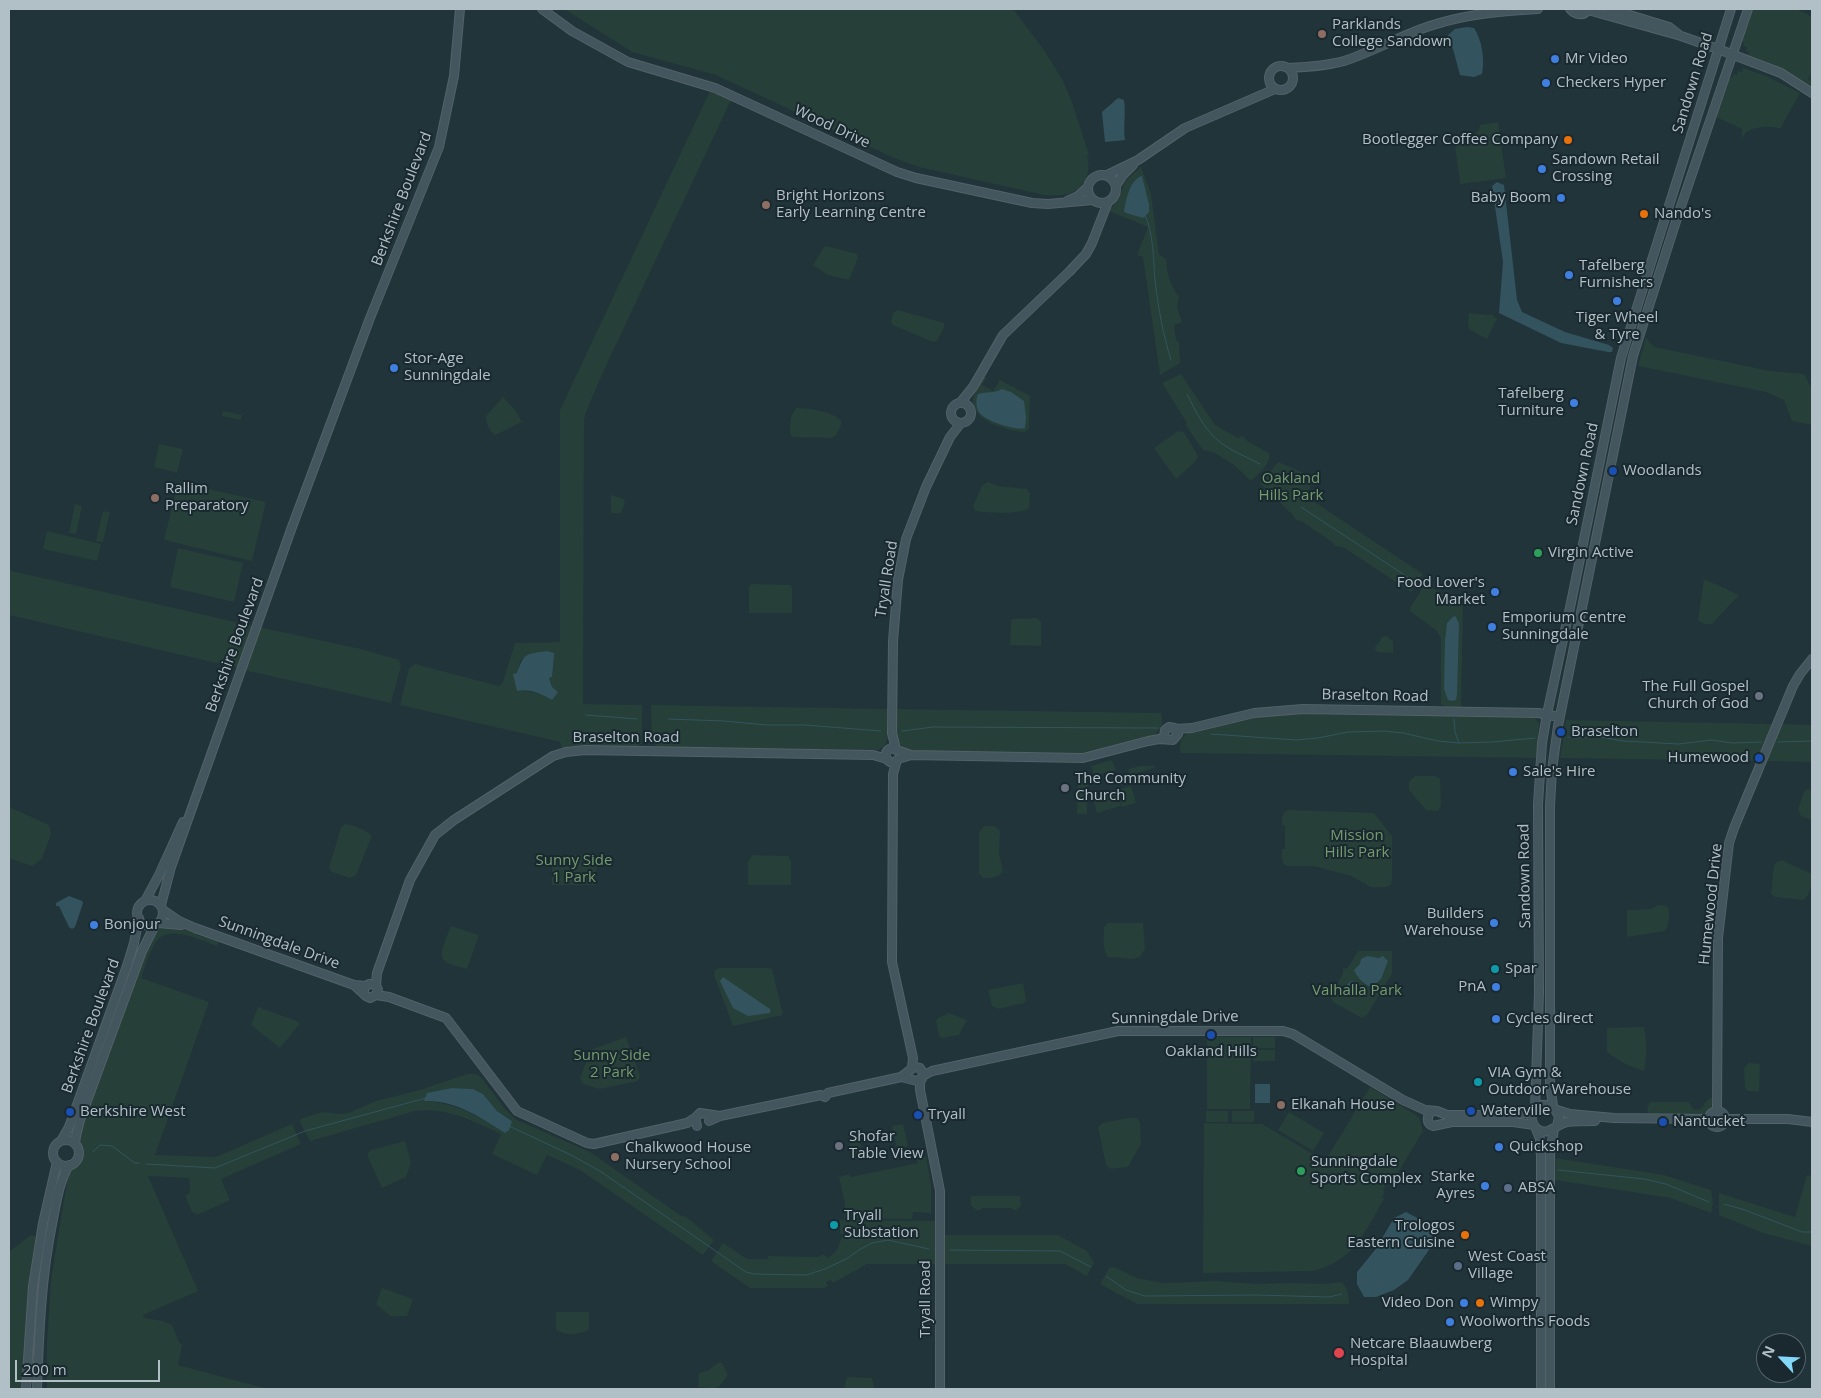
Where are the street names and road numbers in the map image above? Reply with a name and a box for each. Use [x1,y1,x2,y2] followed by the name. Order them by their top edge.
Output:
[1669,30,1717,136] street label: Sandown Road
[791,102,873,152] street label: Wood Drive
[368,130,436,268] street label: Berkshire Boulevard
[1563,421,1603,527] street label: Sandown Road
[872,539,902,619] street label: Tryall Road
[202,575,268,715] street label: Berkshire Boulevard
[1321,686,1429,706] street label: Braselton Road
[573,729,679,747] street label: Braselton Road
[1515,824,1535,928] street label: Sandown Road
[1696,842,1726,966] street label: Humewood Drive
[216,913,342,973] street label: Sunningdale Drive
[58,956,124,1096] street label: Berkshire Boulevard
[1111,1008,1239,1028] street label: Sunningdale Drive
[917,1260,935,1338] street label: Tryall Road

